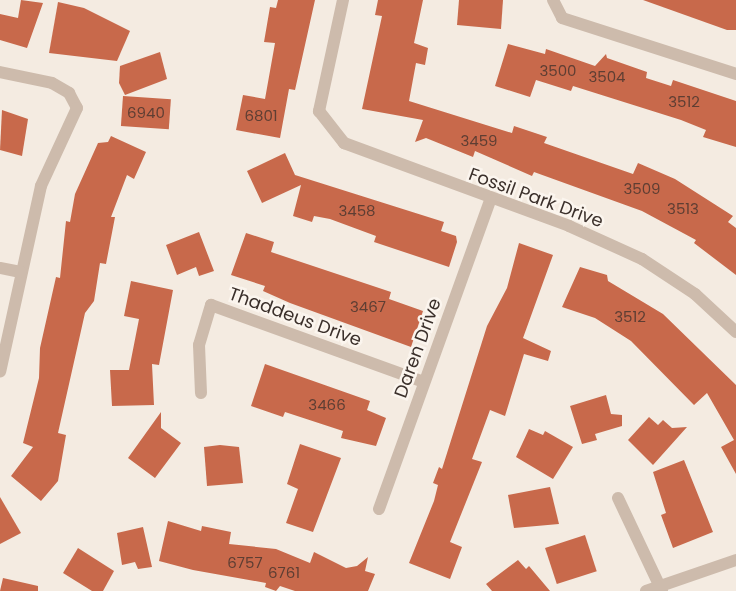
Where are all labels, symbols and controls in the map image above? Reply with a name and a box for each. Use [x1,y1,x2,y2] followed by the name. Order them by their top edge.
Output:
[539,62,577,80] house number: 3500
[588,68,626,86] house number: 3504
[668,93,700,111] house number: 3512
[127,104,165,122] house number: 6940
[244,107,278,125] house number: 6801
[460,132,498,150] house number: 3459
[466,164,606,232] street label: Fossil Park Drive
[623,180,661,198] house number: 3509
[667,200,699,218] house number: 3513
[338,202,376,220] house number: 3458
[226,283,364,351] street label: Thaddeus Drive
[390,295,446,401] street label: Daren Drive
[350,298,386,316] house number: 3467
[614,308,646,326] house number: 3512
[308,396,346,414] house number: 3466
[227,554,263,572] house number: 6757
[268,564,300,582] house number: 6761

